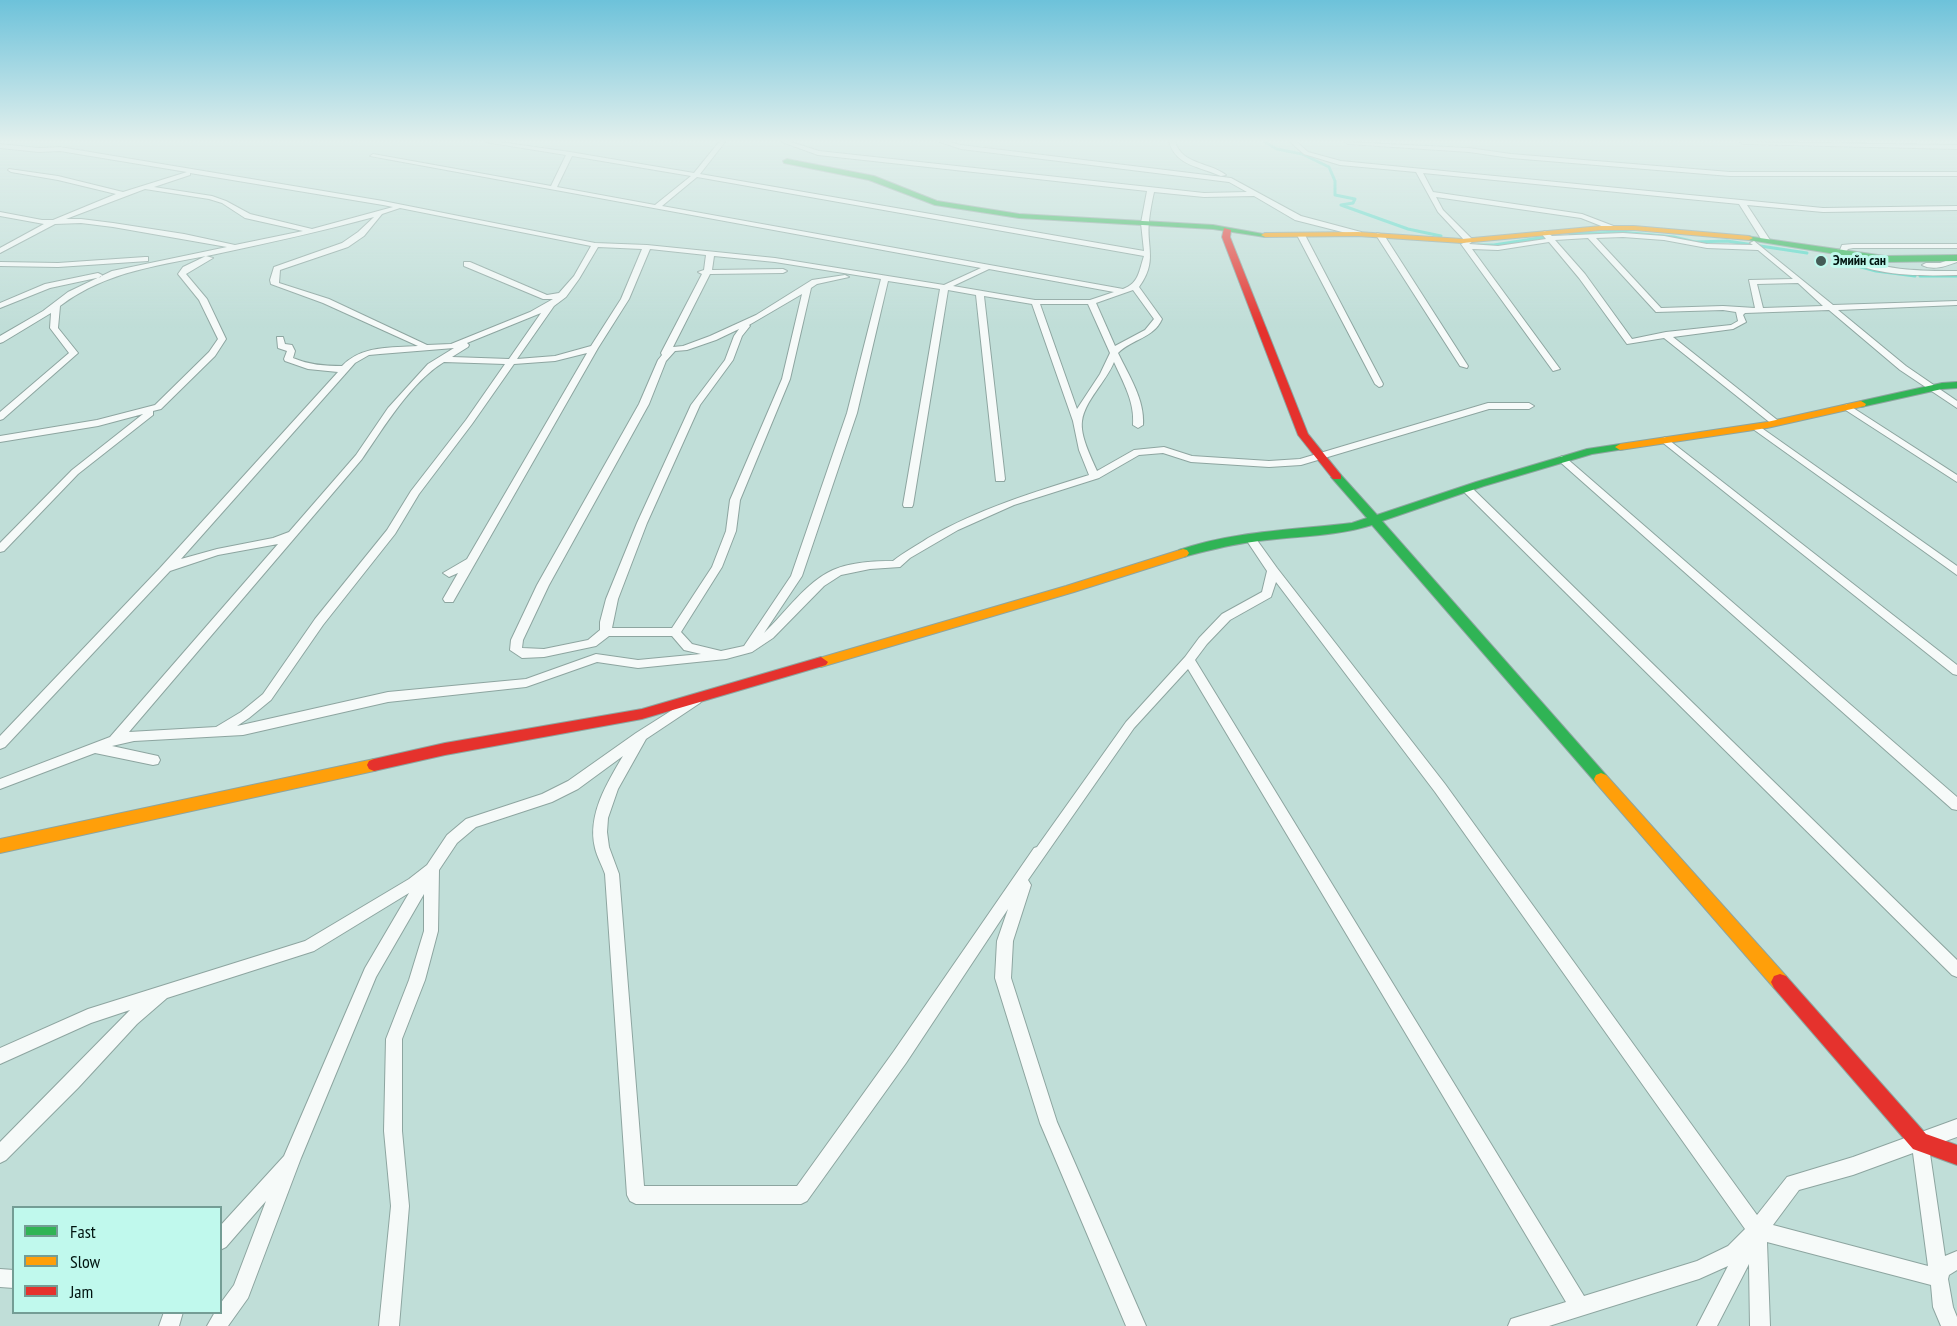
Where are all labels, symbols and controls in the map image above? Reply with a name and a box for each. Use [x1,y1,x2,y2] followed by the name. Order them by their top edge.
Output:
[1833,253,1886,269] place label: Эмийн сан
[1814,254,1828,268] marker: Эмийн сан
[12,1206,222,1314] legend
[70,1220,96,1243] text: Fast
[70,1250,100,1273] text: Slow
[70,1280,93,1303] text: Jam

